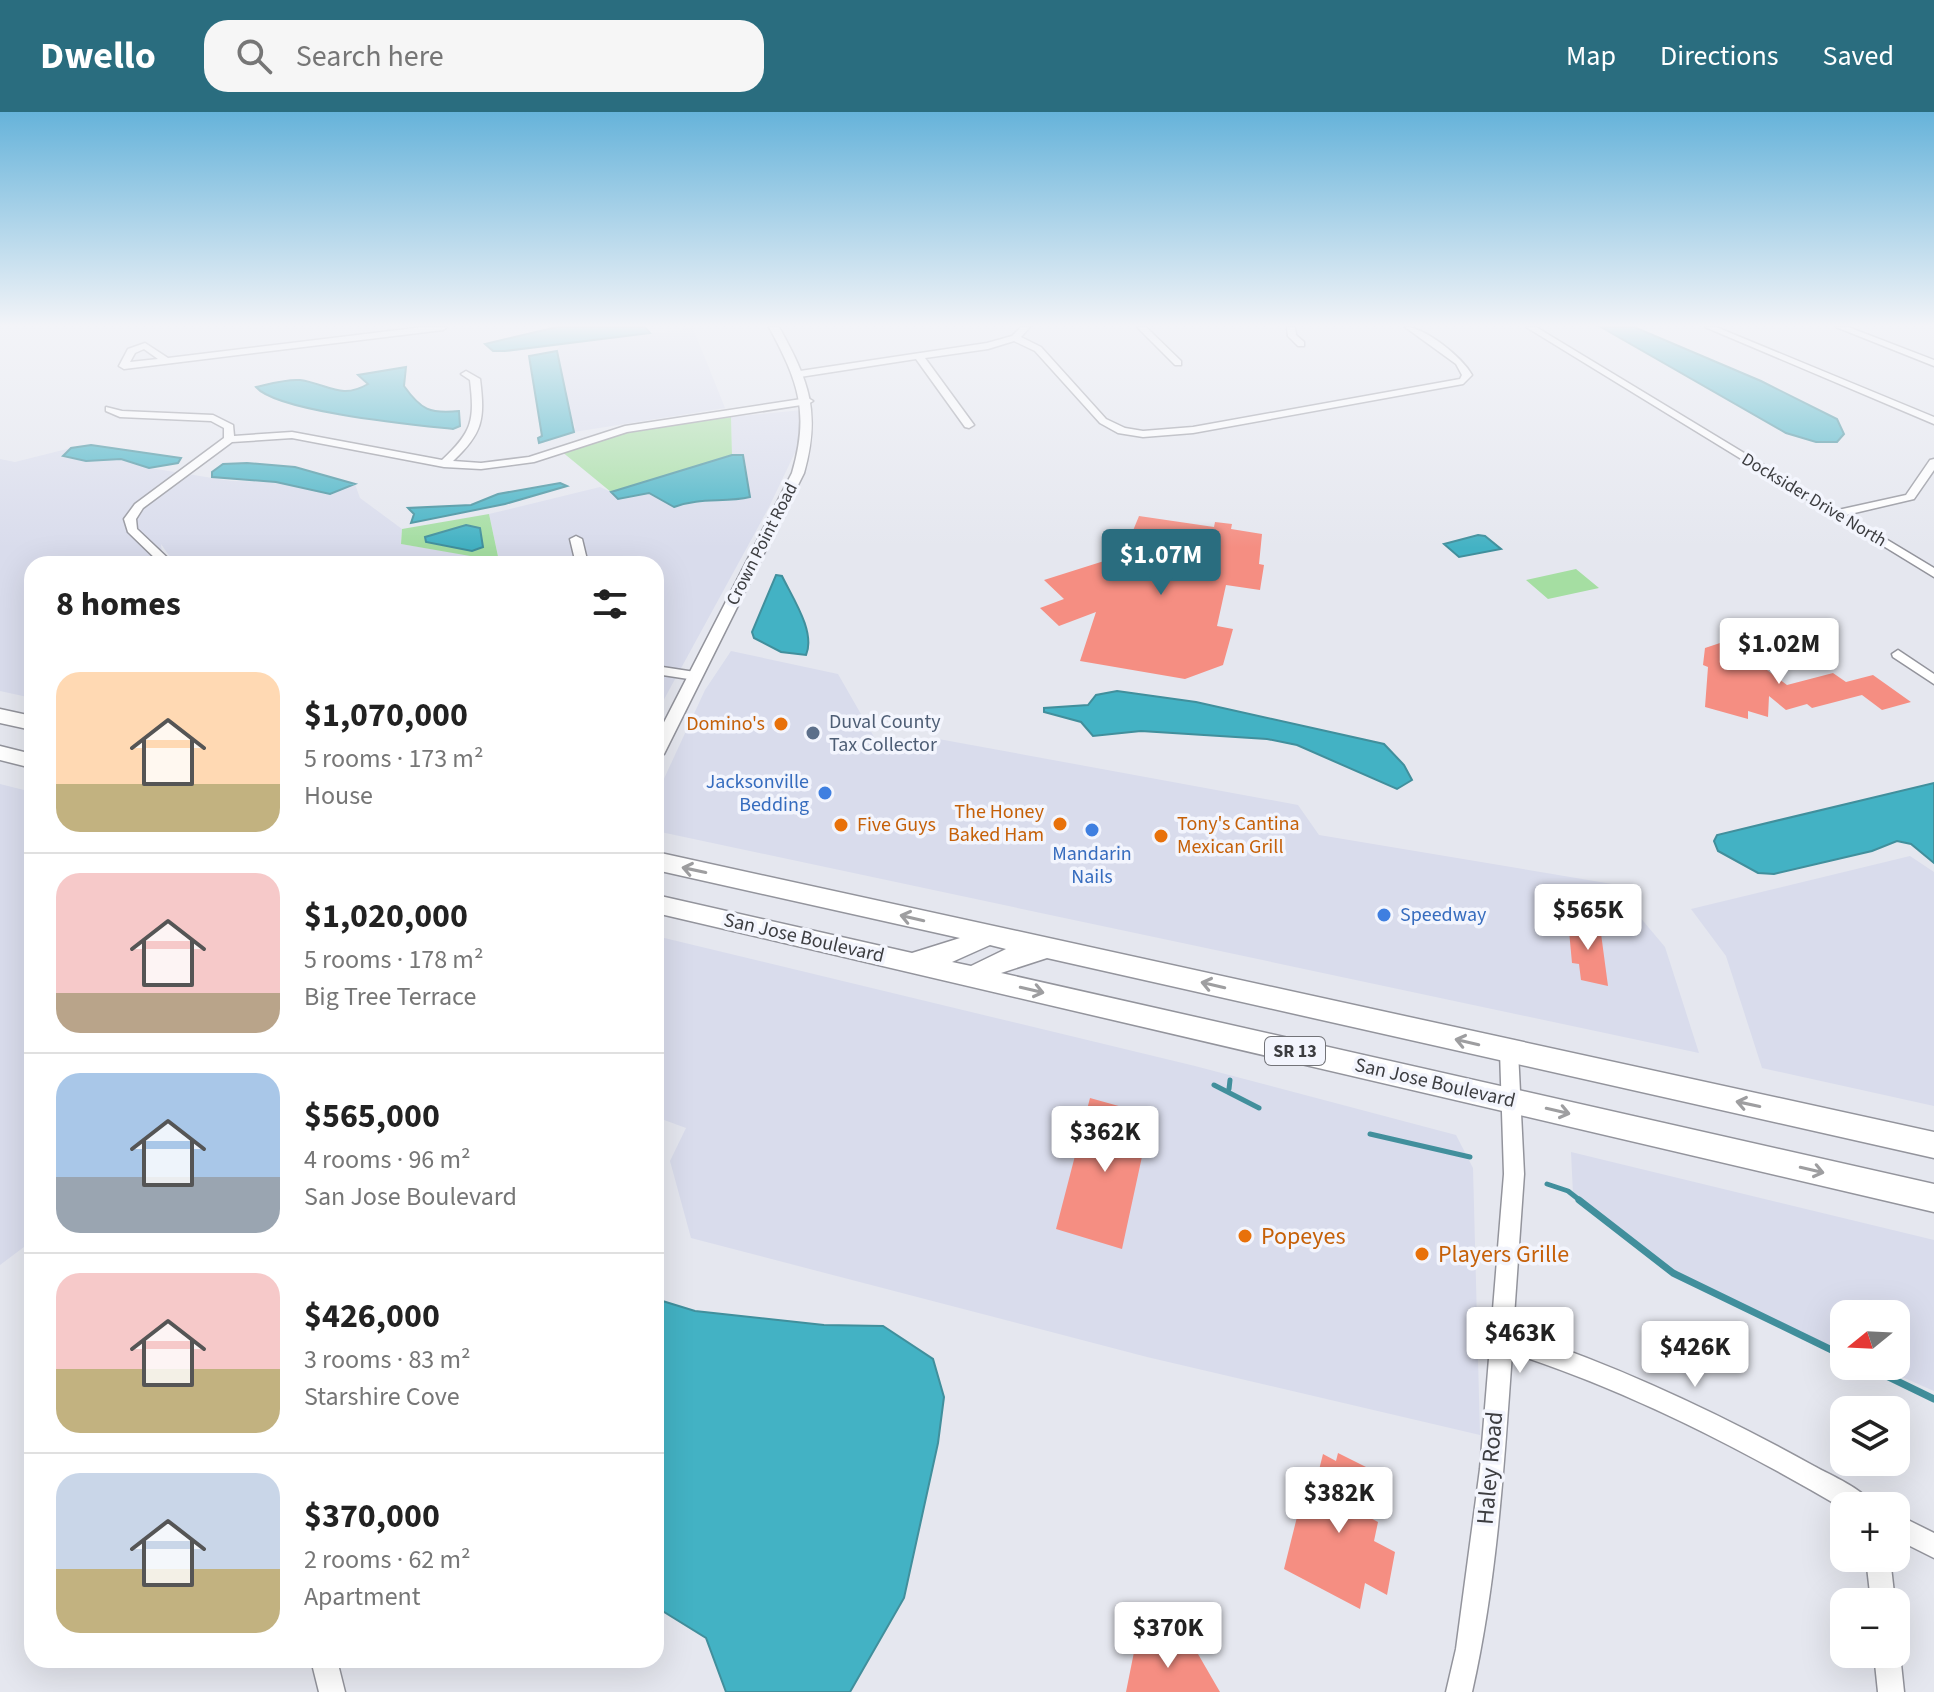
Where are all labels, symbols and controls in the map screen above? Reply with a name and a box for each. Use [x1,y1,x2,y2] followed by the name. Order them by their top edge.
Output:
[204,20,764,92] search box
[40,29,156,83] text: Dwello
[232,34,276,78] icon: search
[296,35,444,78] text: Search here
[1566,36,1616,76] text: Map
[1660,36,1779,76] text: Directions
[1823,36,1894,76] text: Saved
[1737,447,1891,553] street label: Docksider Drive North
[720,478,804,610] street label: Crown Point Road
[1096,529,1226,597] pin: $1.07M
[1120,536,1202,573] text: $1.07M
[56,580,181,629] text: 8 homes
[588,582,632,626] icon: filters
[1714,618,1844,686] pin: $1.02M
[1738,625,1820,662] text: $1.02M
[304,691,468,740] text: $1,070,000
[120,704,216,800] icon: home
[829,708,941,759] place label: Duval County Tax Collector
[686,710,765,738] place label: Domino's
[772,715,790,733] marker: Domino's
[804,724,822,742] marker: Duval County Tax Collector
[304,740,483,777] text: 5 rooms · 173 m²
[706,768,809,819] place label: Jacksonville Bedding
[304,777,373,814] text: House
[816,784,834,802] marker: Jacksonville Bedding
[948,798,1045,849] place label: The Honey Baked Ham
[1177,810,1300,861] place label: Tony's Cantina Mexican Grill
[857,811,936,839] place label: Five Guys
[1051,815,1069,833] marker: The Honey Baked Ham
[832,816,850,834] marker: Five Guys
[1083,821,1101,839] marker: Mandarin Nails
[1152,827,1170,845] marker: Tony's Cantina Mexican Grill
[1052,840,1132,891] place label: Mandarin Nails
[682,861,707,876] one-way arrow
[1532,884,1644,952] pin: $565K
[1553,891,1623,928] text: $565K
[304,892,468,941] text: $1,020,000
[1400,901,1487,929] place label: Speedway
[120,905,216,1001] icon: home
[721,906,887,970] street label: San Jose Boulevard
[1375,906,1393,924] marker: Speedway
[900,910,925,925] one-way arrow
[304,941,483,978] text: 5 rooms · 178 m²
[1201,977,1227,992] one-way arrow
[304,978,476,1015] text: Big Tree Terrace
[1019,983,1045,998] one-way arrow
[1455,1034,1481,1049] one-way arrow
[1265,1037,1325,1065] road number: SR 13
[1352,1051,1518,1115] street label: San Jose Boulevard
[304,1092,440,1141] text: $565,000
[1736,1096,1762,1111] one-way arrow
[120,1105,216,1201] icon: home
[1545,1105,1571,1120] one-way arrow
[1049,1106,1161,1174] pin: $362K
[1070,1113,1140,1150] text: $362K
[304,1141,471,1178] text: 4 rooms · 96 m²
[1798,1163,1824,1178] one-way arrow
[304,1178,517,1215] text: San Jose Boulevard
[1261,1219,1345,1254] place label: Popeyes
[1236,1227,1254,1245] marker: Popeyes
[1438,1237,1569,1272] place label: Players Grille
[1413,1245,1431,1263] marker: Players Grille
[304,1292,440,1341] text: $426,000
[1830,1300,1910,1380] north arrow
[1830,1300,1910,1668] map controls
[120,1305,216,1401] icon: home
[1464,1307,1576,1375] pin: $463K
[1485,1314,1555,1351] text: $463K
[1639,1321,1751,1389] pin: $426K
[1660,1328,1730,1365] text: $426K
[304,1341,471,1378] text: 3 rooms · 83 m²
[304,1378,460,1415] text: Starshire Cove
[1830,1396,1910,1476] button: layers
[1468,1410,1512,1526] street label: Haley Road
[1283,1467,1395,1535] pin: $382K
[1304,1474,1374,1511] text: $382K
[304,1492,440,1541] text: $370,000
[1830,1492,1910,1572] button: +
[120,1505,216,1601] icon: home
[304,1541,471,1578] text: 2 rooms · 62 m²
[304,1578,421,1615] text: Apartment
[1830,1588,1910,1668] button: −
[1112,1602,1224,1670] pin: $370K
[1133,1609,1203,1646] text: $370K

